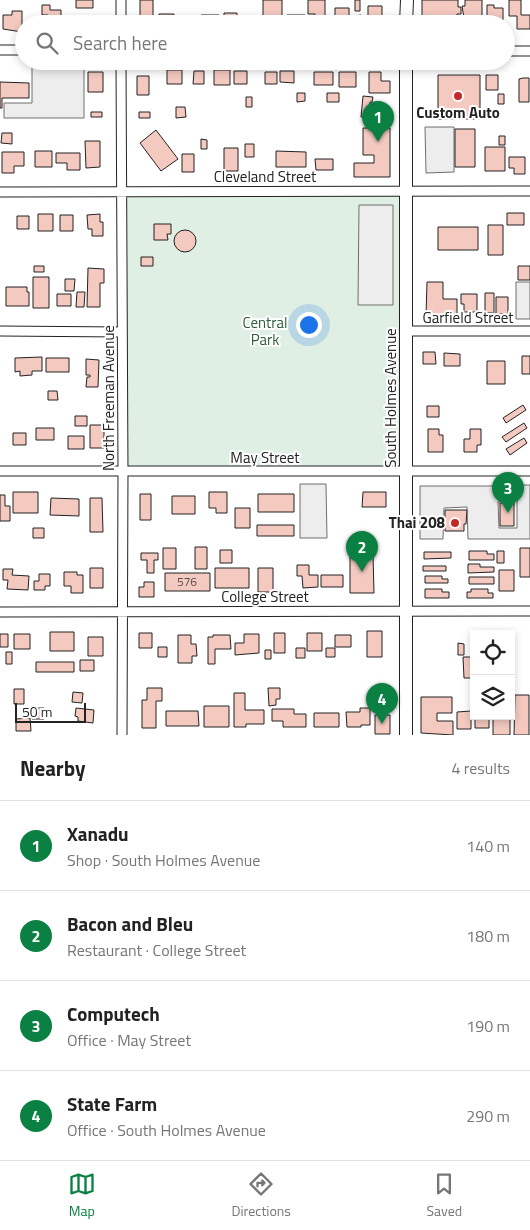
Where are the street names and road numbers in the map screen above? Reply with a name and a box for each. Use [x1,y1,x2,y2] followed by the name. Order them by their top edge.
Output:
[214,165,317,188] street label: Cleveland Street
[422,306,514,329] street label: Garfield Street
[97,325,120,471] street label: North Freeman Avenue
[379,328,402,468] street label: South Holmes Avenue
[230,446,300,469] street label: May Street
[221,585,310,608] street label: College Street

